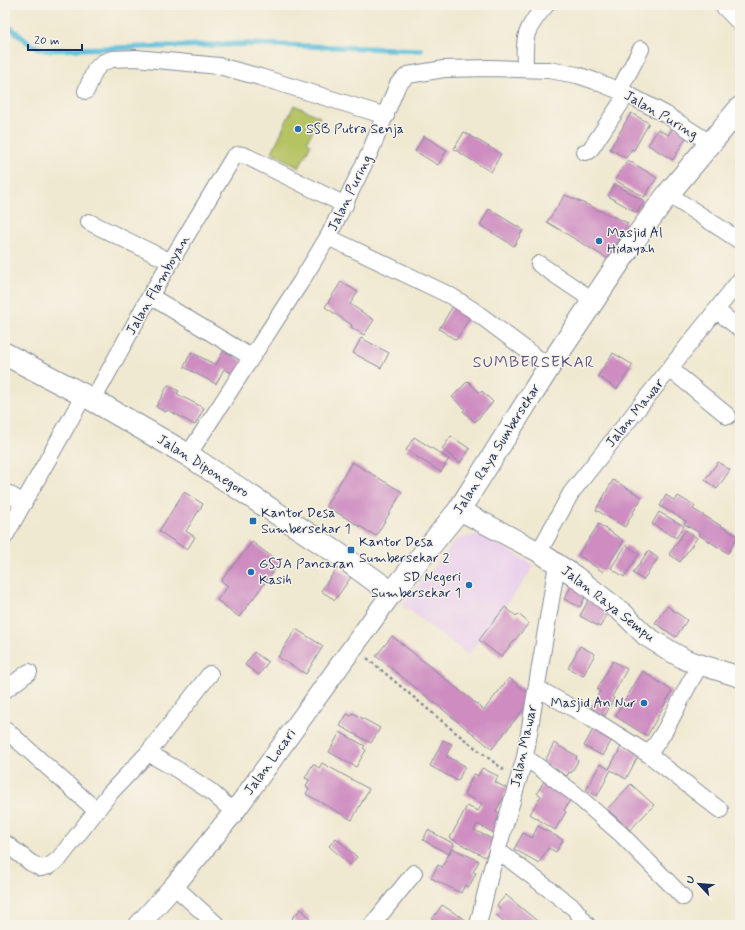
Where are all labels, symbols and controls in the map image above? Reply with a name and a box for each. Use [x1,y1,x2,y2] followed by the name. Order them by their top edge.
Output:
[28,26,82,52] scale bar
[34,33,60,49] text: 20 m
[621,87,701,143] street label: Jalan Puring
[306,120,404,138] place label: SSB Putra Senja
[293,124,303,134] marker: SSB Putra Senja
[324,152,376,234] street label: Jalan Puring
[607,224,663,258] place label: Masjid Al Hidayah
[122,232,194,338] street label: Jalan Flamboyan
[594,236,604,246] marker: Masjid Al Hidayah
[473,352,595,373] district label: SUMBERSEKAR
[602,374,669,451] street label: Jalan Mawar
[449,380,545,518] street label: Jalan Raya Sumbersekar
[154,430,252,502] street label: Jalan Diponegoro
[261,504,351,538] place label: Kantor Desa Sumbersekar 1
[248,516,258,526] marker: Kantor Desa Sumbersekar 1
[359,533,450,567] place label: Kantor Desa Sumbersekar 2
[346,545,356,555] marker: Kantor Desa Sumbersekar 2
[259,555,354,589] place label: GSJA Pancaran Kasih
[558,562,659,646] street label: Jalan Raya Sempu
[246,567,256,577] marker: GSJA Pancaran Kasih
[371,568,461,602] place label: SD Negeri Sumbersekar 1
[464,580,474,590] marker: SD Negeri Sumbersekar 1
[551,694,636,712] place label: Masjid An Nur
[639,698,649,708] marker: Masjid An Nur
[506,703,542,789] street label: Jalan Mawar
[240,725,300,799] street label: Jalan Locari
[679,864,719,904] north arrow
[683,874,699,886] text: U

